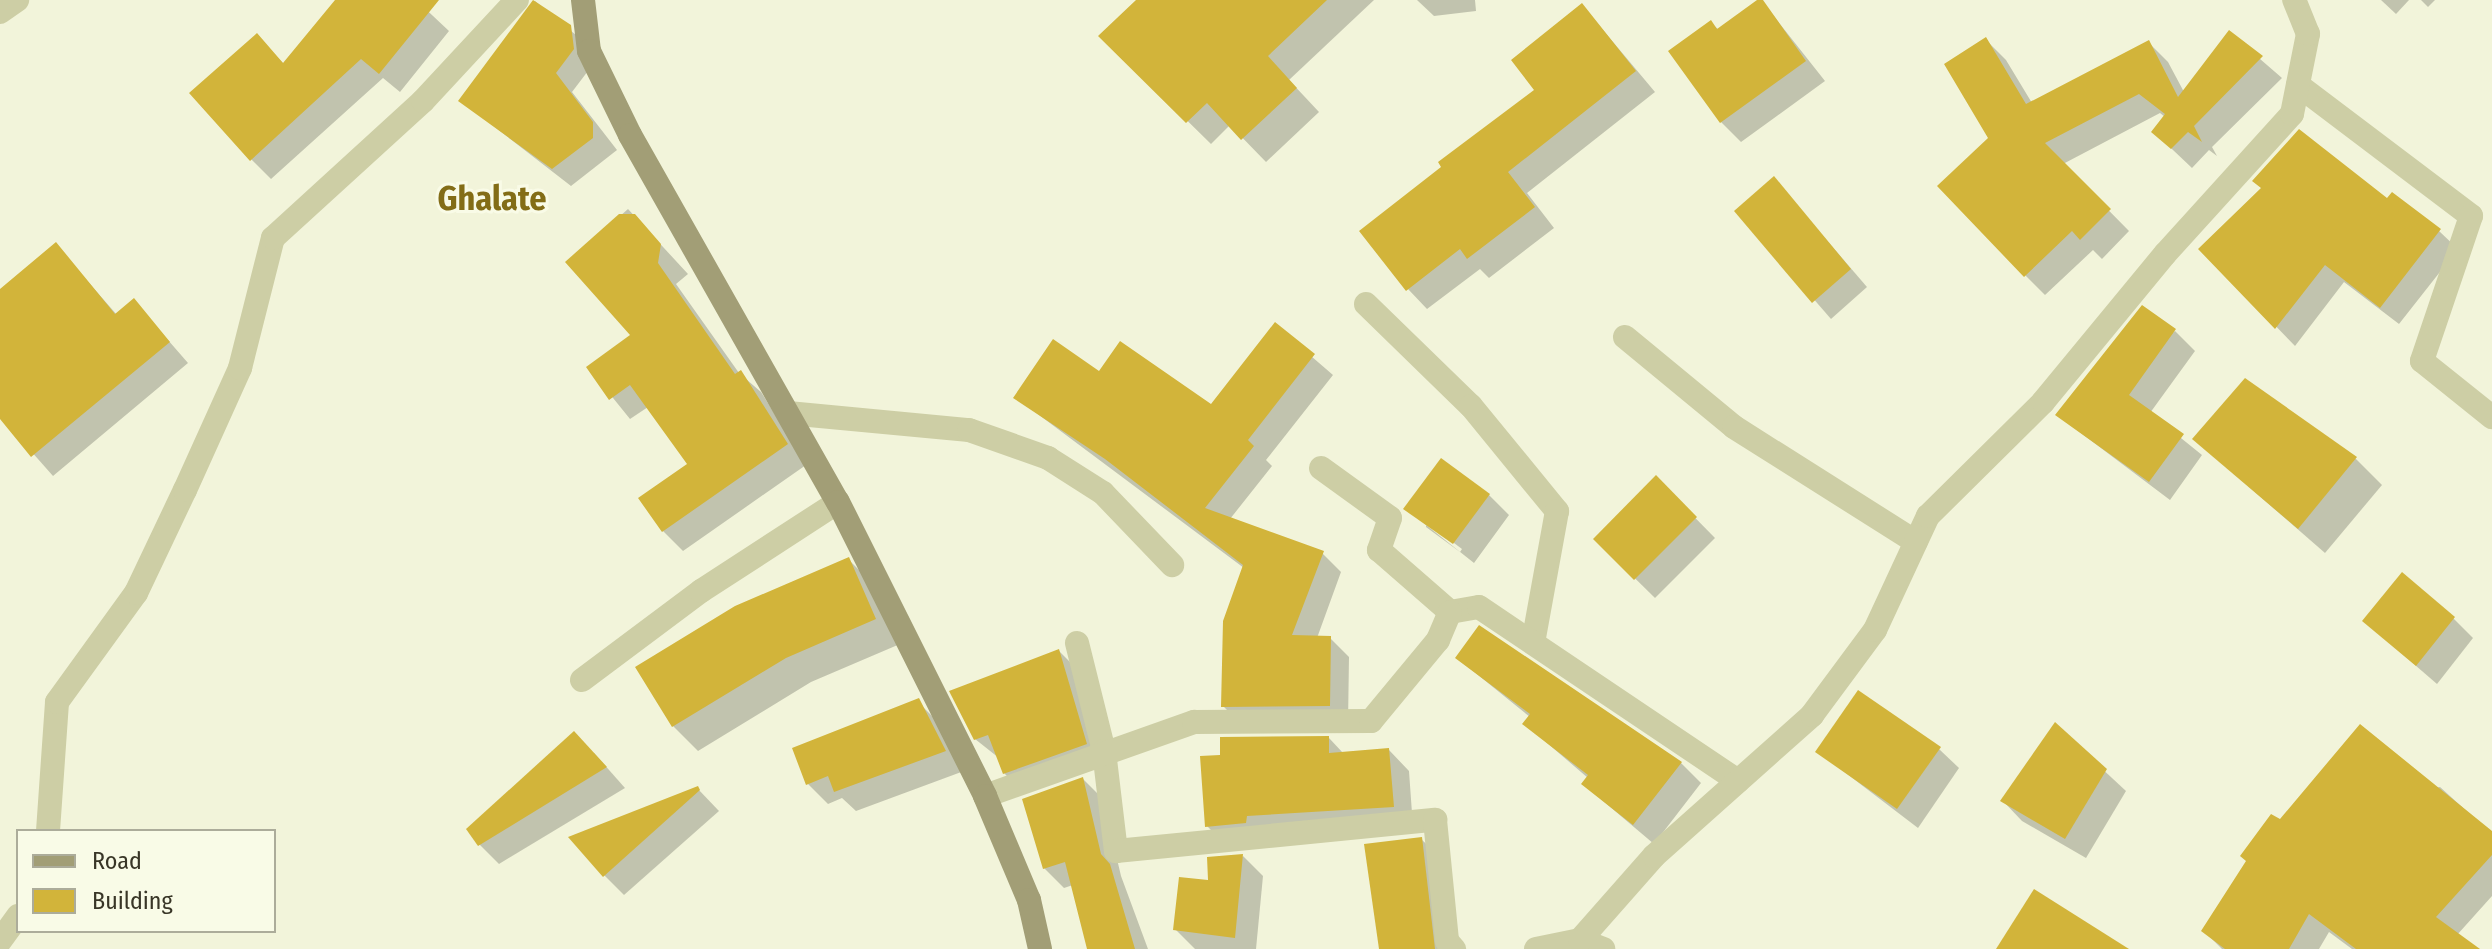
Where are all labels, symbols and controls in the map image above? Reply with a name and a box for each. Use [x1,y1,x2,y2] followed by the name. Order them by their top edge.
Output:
[437,179,547,219] district label: Ghalate
[16,829,276,933] legend
[92,847,142,875] text: Road
[92,887,173,915] text: Building

